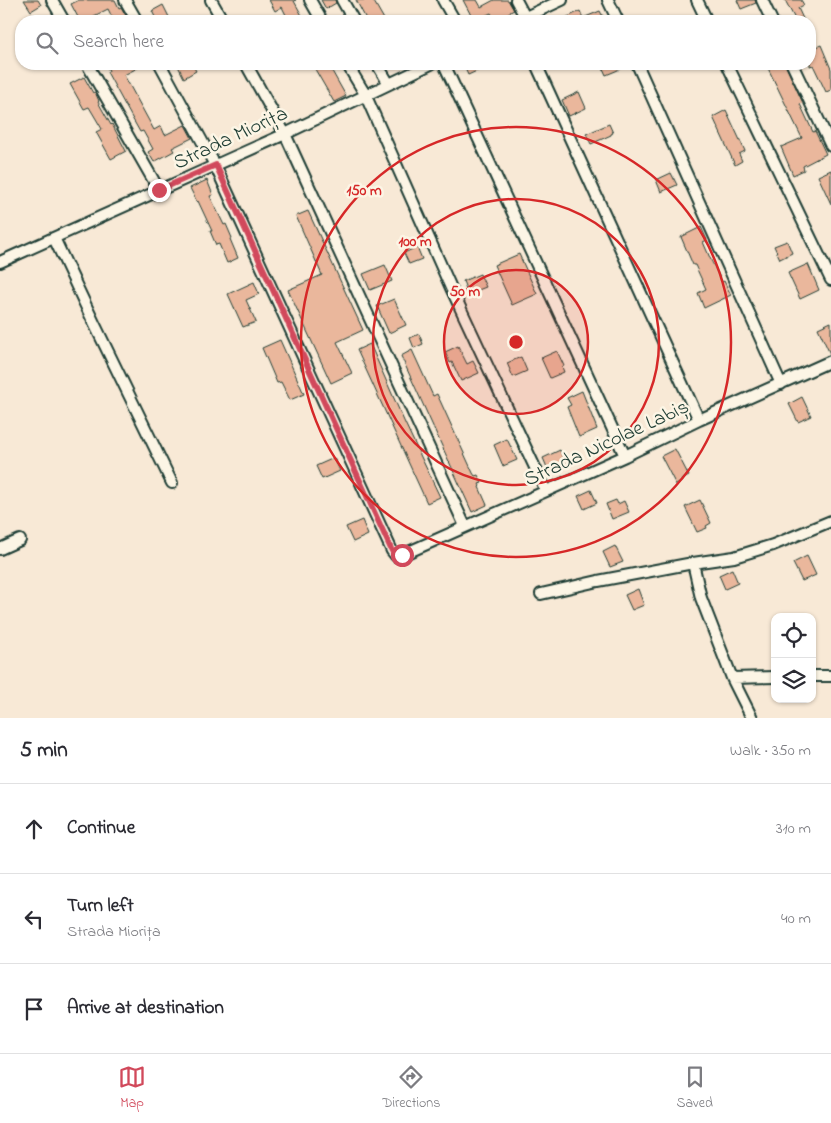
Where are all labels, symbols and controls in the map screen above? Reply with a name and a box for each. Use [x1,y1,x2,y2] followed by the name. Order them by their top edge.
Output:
[15,15,816,70] search box
[33,29,61,57] icon: search
[73,29,164,56] text: Search here
[169,99,293,178] street label: Strada Miorița
[148,179,171,202] route end
[346,180,382,202] text: 150 m
[398,231,432,253] text: 100 m
[450,281,481,303] text: 50 m
[507,333,525,351] centre of rings
[520,392,694,495] street label: Strada Nicolae Labiș
[391,544,414,567] route start
[771,613,816,703] map controls
[771,613,816,658] button: locate
[771,658,816,703] button: layers
[20,736,68,766] text: 5 min
[730,739,811,763] text: Walk · 350 m
[20,815,48,843] icon: ahead
[67,815,135,842] text: Continue
[776,817,811,841] text: 310 m
[67,893,134,920] text: Turn left
[20,905,48,933] icon: left
[781,907,811,931] text: 40 m
[67,920,161,944] text: Strada Miorița
[20,995,48,1023] icon: arrive
[67,995,224,1022] text: Arrive at destination
[118,1063,146,1114] tab: Map
[382,1063,440,1114] tab: Directions
[676,1063,713,1114] tab: Saved

